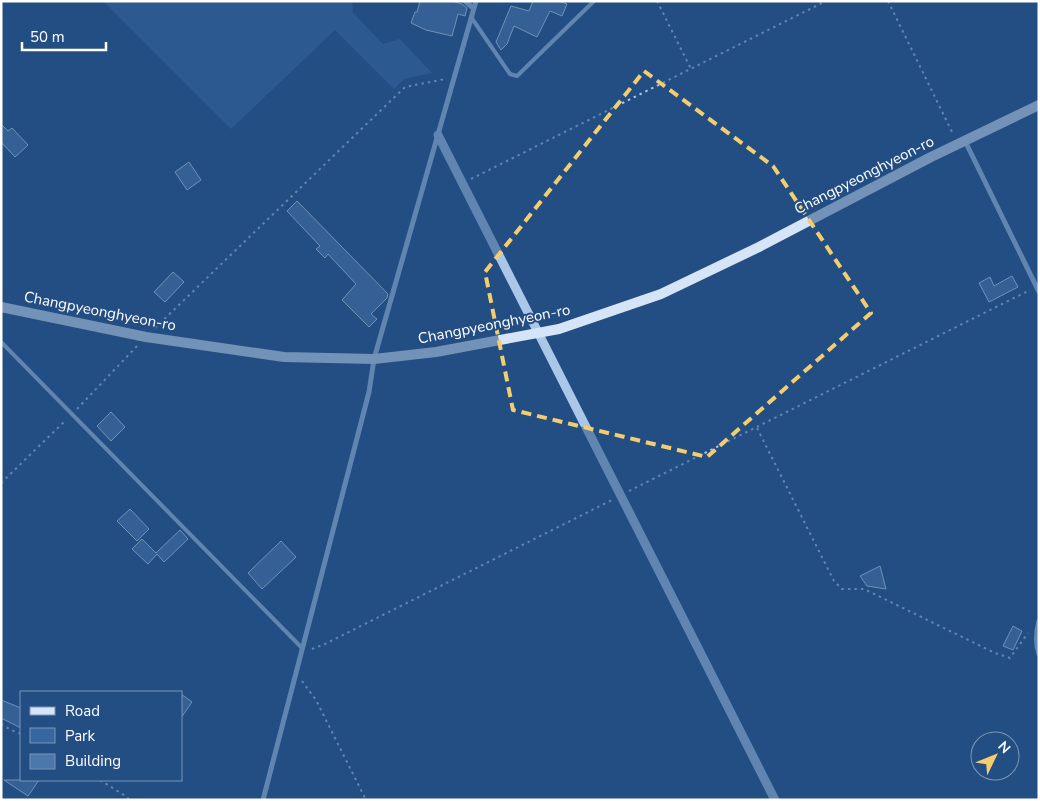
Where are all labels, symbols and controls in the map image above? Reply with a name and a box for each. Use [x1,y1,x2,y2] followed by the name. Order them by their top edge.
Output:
[22,20,106,52] scale bar
[30,27,65,47] text: 50 m
[791,131,937,219] street label: Changpyeonghyeon-ro
[22,286,178,336] street label: Changpyeonghyeon-ro
[416,299,572,349] street label: Changpyeonghyeon-ro
[20,691,182,781] legend
[65,701,100,721] text: Road
[65,726,95,746] text: Park
[970,731,1020,781] north arrow
[994,737,1015,758] text: N
[65,751,121,771] text: Building

